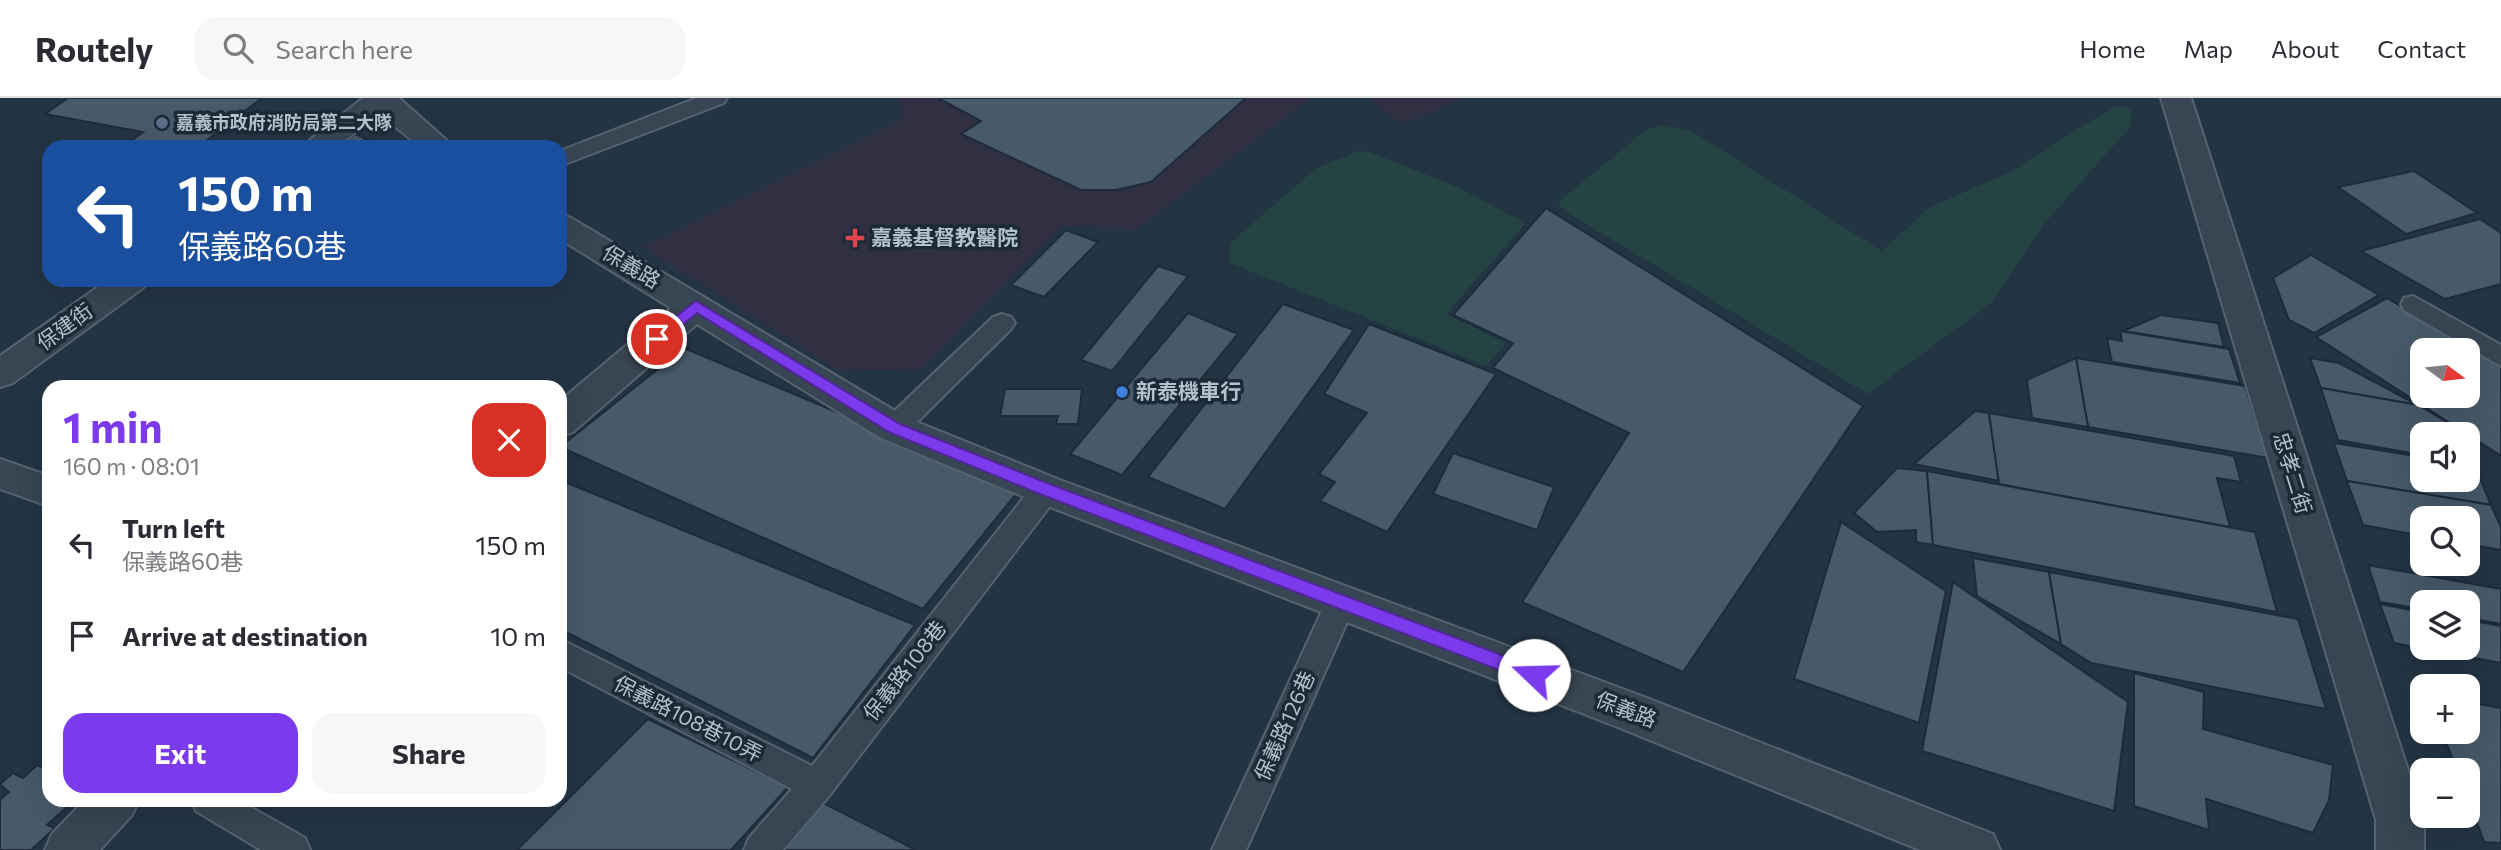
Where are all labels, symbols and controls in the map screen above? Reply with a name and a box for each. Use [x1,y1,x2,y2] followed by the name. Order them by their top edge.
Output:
[195,17,685,80] search box
[35,28,153,69] text: Routely
[219,29,257,67] icon: search
[275,33,413,64] text: Search here
[2080,34,2146,63] text: Home
[2184,34,2233,63] text: Map
[2271,34,2339,63] text: About
[2377,34,2466,63] text: Contact
[176,111,392,133] place label: 嘉義市政府消防局第二大隊
[154,115,170,131] marker: 嘉義市政府消防局第二大隊
[178,161,313,221] text: 150 m
[63,168,154,259] icon: left
[871,224,1018,249] place label: 嘉義基督教醫院
[178,225,346,265] text: 保義路60巷
[845,228,865,248] marker: 嘉義基督教醫院
[598,239,665,293] street label: 保義路
[31,297,97,354] street label: 保建街
[627,309,687,369] pin
[638,320,676,358] icon: arrive
[2410,338,2480,408] north arrow
[2410,338,2480,828] map controls
[1136,378,1241,403] place label: 新泰機車行
[1114,384,1130,400] marker: 新泰機車行
[63,400,163,452] text: 1 min
[472,403,546,477] button: close
[2410,422,2480,492] button: sound
[2269,429,2318,516] street label: 忠孝二街
[63,452,200,480] text: 160 m · 08:01
[2410,506,2480,576] button: search
[122,512,225,543] text: Turn left
[63,526,101,564] icon: left
[475,529,546,560] text: 150 m
[122,547,243,575] text: 保義路60巷
[2410,590,2480,660] button: layers
[857,615,950,725] street label: 保義路108巷
[63,617,101,655] icon: arrive
[122,620,368,651] text: Arrive at destination
[490,620,546,651] text: 10 m
[1497,638,1571,712] position arrow
[1248,667,1319,784] street label: 保義路126巷
[610,670,767,766] street label: 保義路108巷10弄
[2410,674,2480,744] button: +
[1593,686,1660,732] street label: 保義路
[63,713,298,793] button: Exit
[312,713,546,793] button: Share
[2410,758,2480,828] button: −

